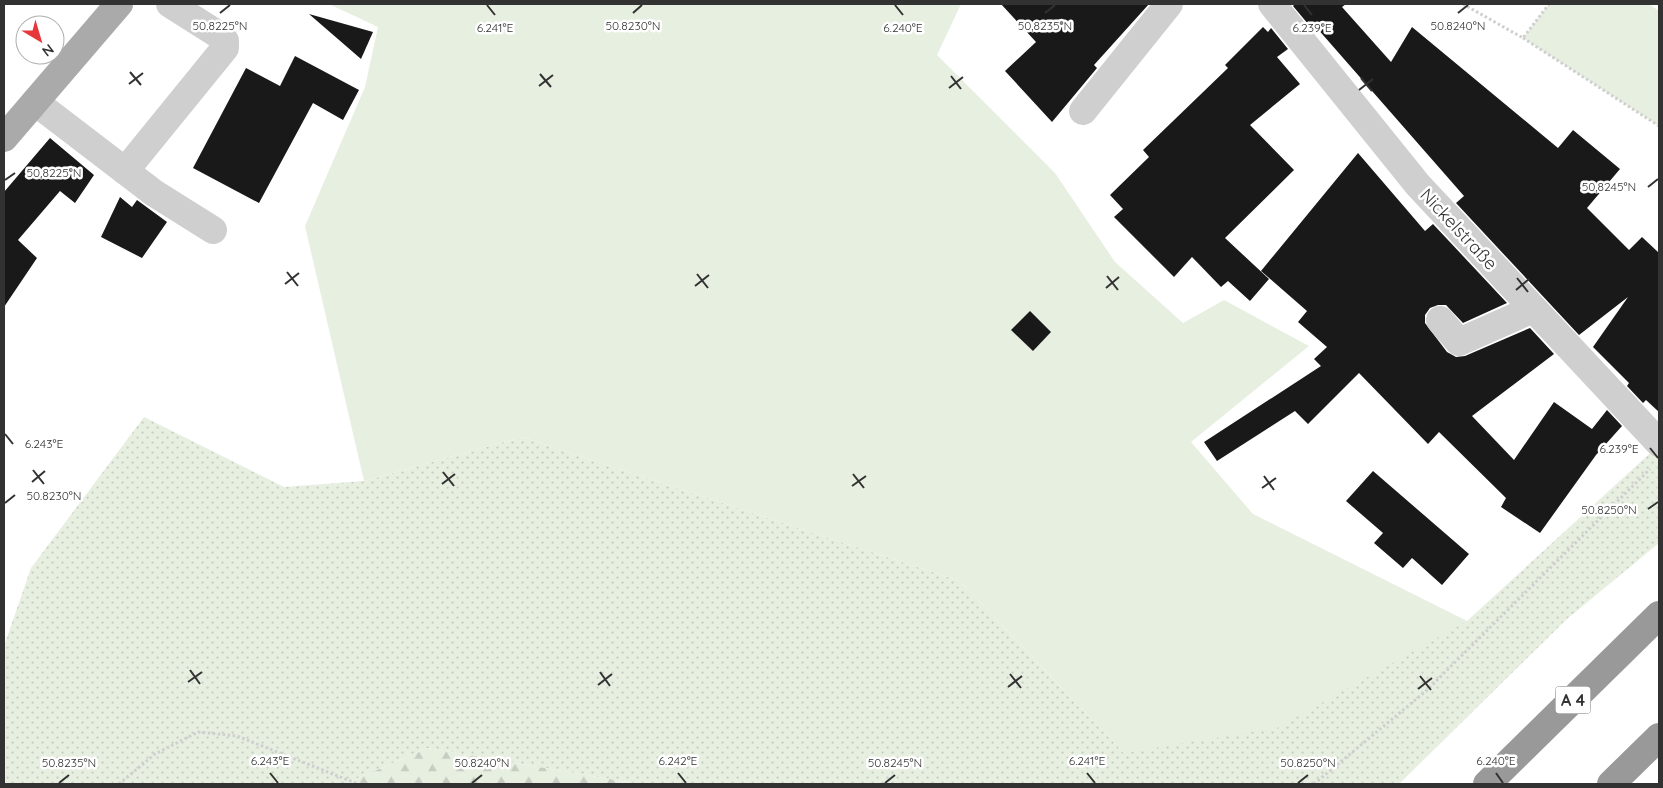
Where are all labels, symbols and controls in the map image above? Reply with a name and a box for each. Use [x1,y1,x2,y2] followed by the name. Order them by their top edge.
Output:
[15,15,65,65] north arrow
[193,18,247,33] text: 50.8225°N
[605,18,661,33] text: 50.8230°N
[1018,18,1072,33] text: 50.8235°N
[1431,18,1485,33] text: 50.8240°N
[477,20,513,35] text: 6.241°E
[883,20,923,35] text: 6.240°E
[1292,20,1332,35] text: 6.239°E
[38,40,58,61] text: N
[27,165,81,180] text: 50.8225°N
[1582,179,1636,194] text: 50.8245°N
[1415,183,1503,275] street label: Nickelstraße
[25,436,63,451] text: 6.243°E
[1599,441,1639,456] text: 6.239°E
[26,488,82,503] text: 50.8230°N
[1581,502,1637,517] text: 50.8250°N
[1556,686,1590,714] road number: A 4
[251,753,289,768] text: 6.243°E
[659,753,698,768] text: 6.242°E
[1069,753,1105,768] text: 6.241°E
[1476,753,1516,768] text: 6.240°E
[42,755,96,770] text: 50.8235°N
[455,755,509,770] text: 50.8240°N
[868,755,922,770] text: 50.8245°N
[1280,755,1336,770] text: 50.8250°N

